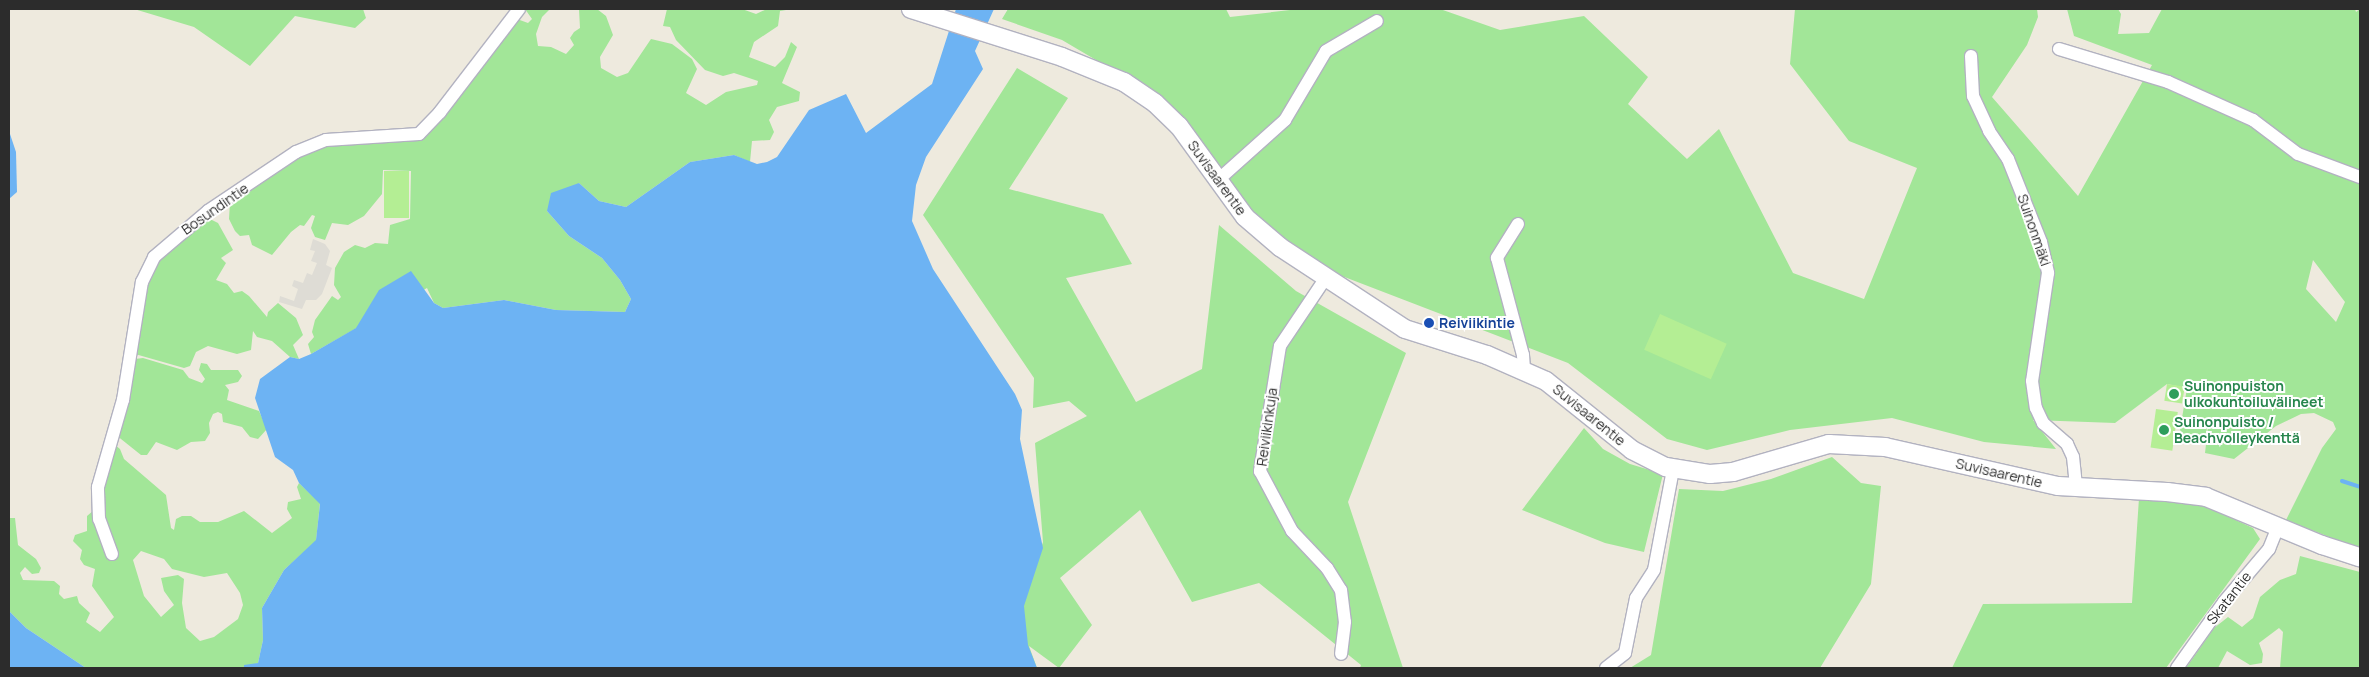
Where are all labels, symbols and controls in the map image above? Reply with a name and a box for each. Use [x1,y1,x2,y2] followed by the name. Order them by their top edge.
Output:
[1184,137,1250,219] street label: Suvisaarentie
[178,180,252,238] street label: Bosundintie
[2014,192,2054,268] street label: Suinonmäki
[1439,315,1515,331] place label: Reiviikintie
[1423,317,1435,329] marker: Reiviikintie
[2184,378,2324,411] place label: Suinonpuiston ulkokuntoiluvälineet
[1549,381,1629,449] street label: Suvisaarentie
[1253,387,1281,467] street label: Reiviikinkuja
[2168,388,2180,400] marker: Suinonpuiston ulkokuntoiluvälineet
[2174,414,2300,447] place label: Suinonpuisto / Beachvolleykenttä
[2158,424,2170,436] marker: Suinonpuisto / Beachvolleykenttä
[1954,455,2044,491] street label: Suvisaarentie
[2203,568,2255,628] street label: Skatantie

